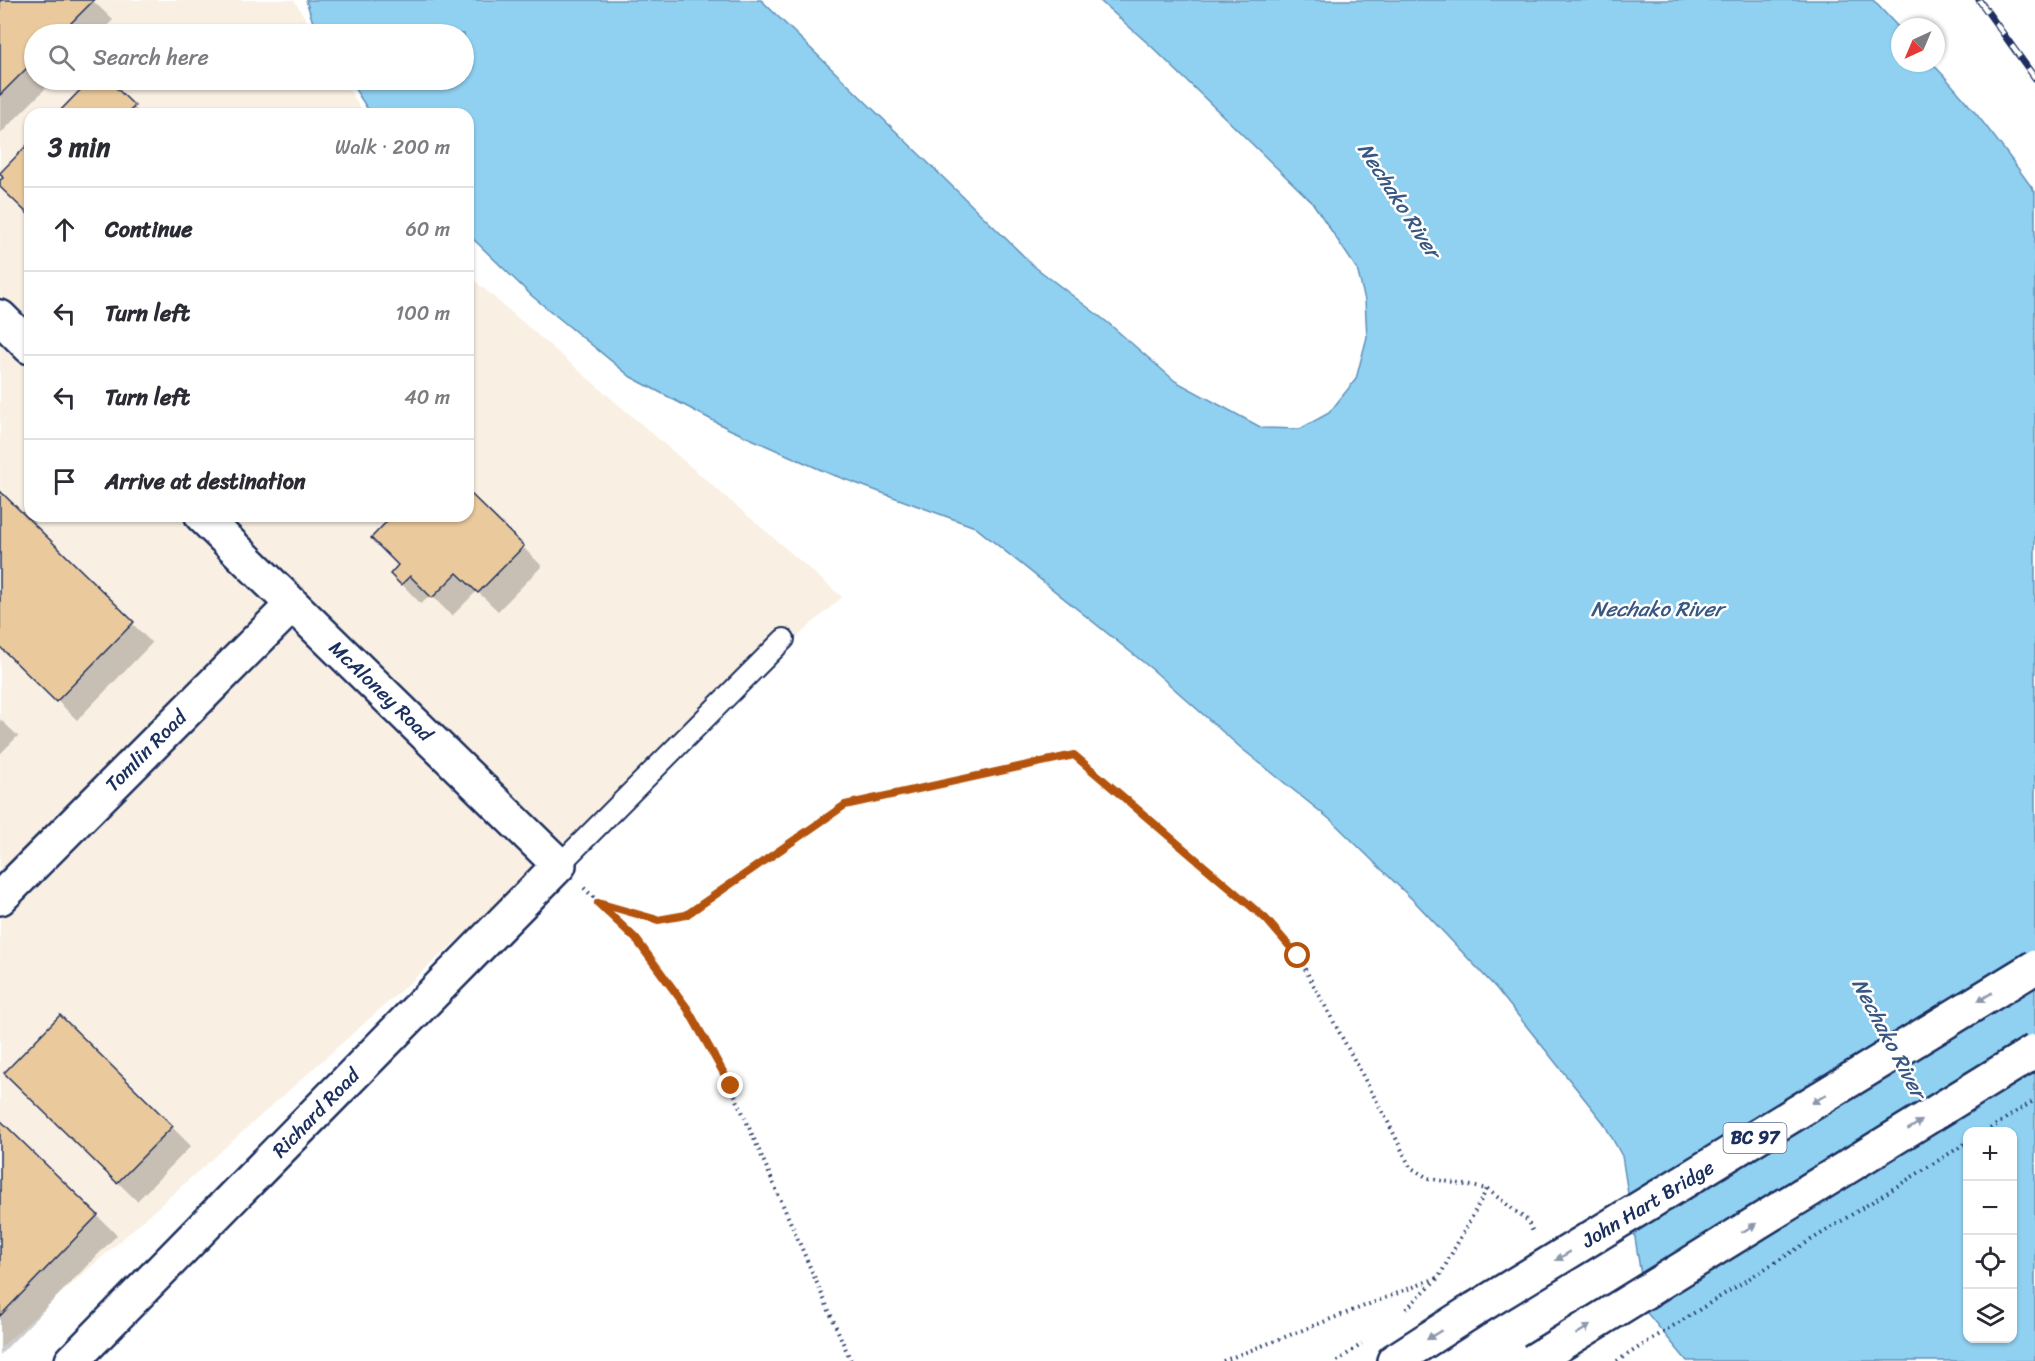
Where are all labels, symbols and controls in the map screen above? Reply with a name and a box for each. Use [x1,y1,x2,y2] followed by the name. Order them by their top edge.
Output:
[1891,18,1945,72] north arrow
[24,24,474,90] search box
[93,38,209,77] text: Search here
[45,41,78,74] icon: search
[48,124,110,170] text: 3 min
[335,130,450,165] text: Walk · 200 m
[1347,134,1453,269] water label: Nechako River
[105,210,193,249] text: Continue
[405,212,450,247] text: 60 m
[48,213,81,246] icon: ahead
[105,294,190,333] text: Turn left
[396,296,450,331] text: 100 m
[48,297,81,330] icon: left
[105,378,190,417] text: Turn left
[404,380,450,415] text: 40 m
[48,381,81,414] icon: left
[105,462,306,501] text: Arrive at destination
[48,465,81,498] icon: arrive
[1591,590,1727,628] water label: Nechako River
[320,632,443,751] street label: McAloney Road
[97,701,196,800] street label: Tomlin Road
[1284,942,1310,968] route start
[1841,971,1939,1109] water label: Nechako River
[1977,992,1993,1003] one-way arrow
[264,1059,369,1166] street label: Richard Road
[717,1072,743,1098] route end
[1811,1093,1827,1104] one-way arrow
[1907,1120,1923,1131] one-way arrow
[1724,1123,1786,1153] road number: BC 97
[1963,1127,2017,1343] map controls
[1963,1127,2017,1181] button: +
[1574,1150,1721,1258] street label: John Hart Bridge
[1963,1181,2017,1235] button: −
[1741,1222,1757,1233] one-way arrow
[1963,1235,2017,1289] button: locate
[1555,1250,1571,1261] one-way arrow
[1963,1289,2017,1343] button: layers
[1575,1325,1591,1336] one-way arrow
[1427,1329,1443,1341] one-way arrow

